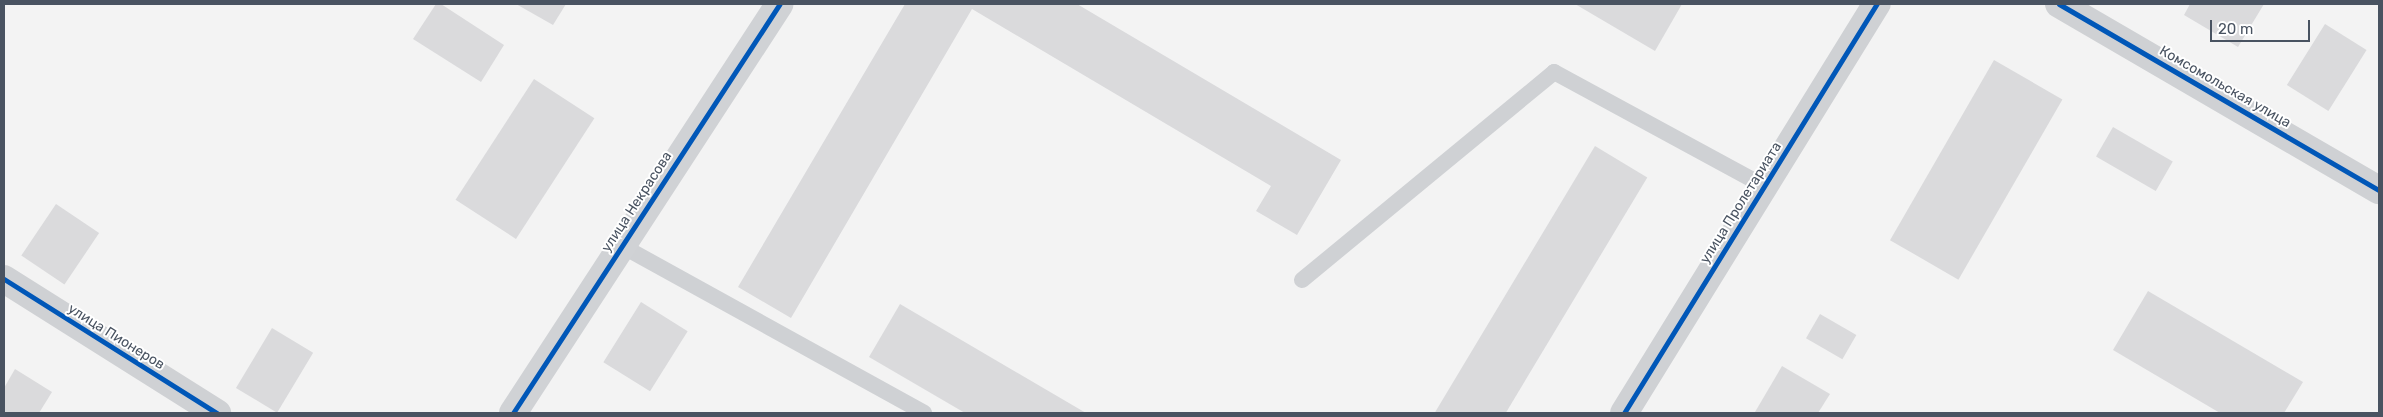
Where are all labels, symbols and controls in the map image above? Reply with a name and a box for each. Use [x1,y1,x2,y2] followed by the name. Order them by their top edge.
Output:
[2213,10,2313,42] scale bar
[2218,20,2253,38] text: 20 m
[2156,43,2294,131] street label: Комсомольская улица
[1697,139,1785,267] street label: улица Пролетариата
[598,149,676,255] street label: улица Некрасова
[65,301,167,373] street label: улица Пионеров

